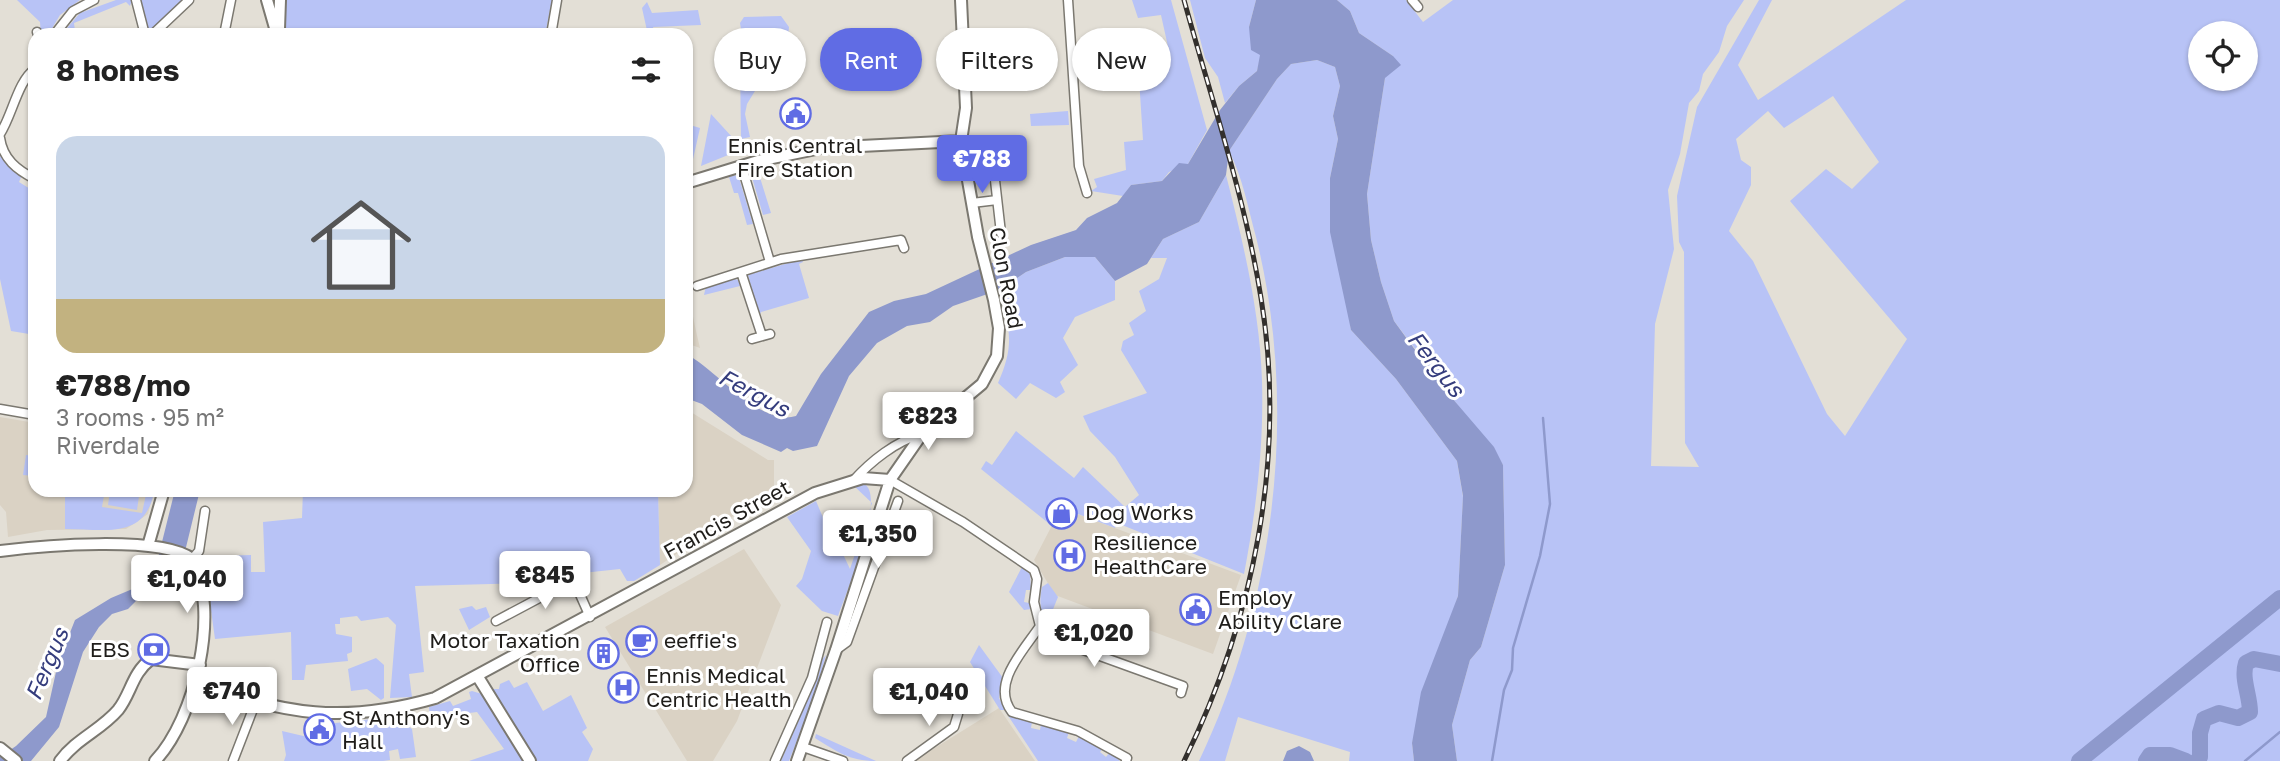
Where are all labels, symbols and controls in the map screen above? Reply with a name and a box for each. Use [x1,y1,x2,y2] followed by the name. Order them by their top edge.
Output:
[2188,21,2258,91] map controls
[2188,21,2258,91] button: locate
[714,28,806,91] chip: Buy
[820,28,922,91] chip: Rent
[936,28,1058,91] chip: Filters
[1072,28,1171,91] chip: New
[627,51,665,89] icon: filters
[56,52,180,88] text: 8 homes
[778,97,812,131] public building icon: Ennis Central Fire Station
[728,132,862,182] place label: Ennis Central Fire Station
[941,136,1023,195] pin: €788
[953,144,1011,172] text: €788
[298,182,424,308] icon: home
[984,225,1030,331] street label: Clon Road
[1402,325,1472,402] water label: Fergus
[714,362,795,423] water label: Fergus
[56,367,191,403] text: €788/mo
[887,392,969,452] pin: €823
[899,401,958,429] text: €823
[56,403,224,431] text: 3 rooms · 95 m²
[56,431,160,459] text: Riverdale
[659,474,794,565] street label: Francis Street
[1045,496,1079,530] shop icon: Dog Works
[1085,499,1194,525] place label: Dog Works
[821,510,935,570] pin: €1,350
[839,519,917,547] text: €1,350
[1093,529,1207,579] place label: Resilience HealthCare
[1053,538,1087,572] hospital icon: Resilience HealthCare
[504,552,586,611] pin: €845
[130,556,244,615] pin: €1,040
[515,560,575,588] text: €845
[147,564,227,592] text: €1,040
[1218,584,1342,634] place label: Employ Ability Clare
[1178,593,1212,627] public building icon: Employ Ability Clare
[1037,610,1151,669] pin: €1,020
[1054,618,1134,646] text: €1,020
[18,623,74,704] water label: Fergus
[624,624,658,658] cafe icon: eeffie's
[429,627,580,677] place label: Motor Taxation Office
[664,627,737,653] place label: eeffie's
[136,633,170,667] bank icon: EBS
[90,636,130,662] place label: EBS
[586,636,620,670] building icon: Motor Taxation Office
[646,662,792,712] place label: Ennis Medical Centric Health
[191,668,273,727] pin: €740
[872,668,986,728] pin: €1,040
[606,671,640,705] hospital icon: Ennis Medical Centric Health
[203,676,261,704] text: €740
[889,677,969,705] text: €1,040
[342,704,470,754] place label: St Anthony's Hall
[302,713,336,747] public building icon: St Anthony's Hall

